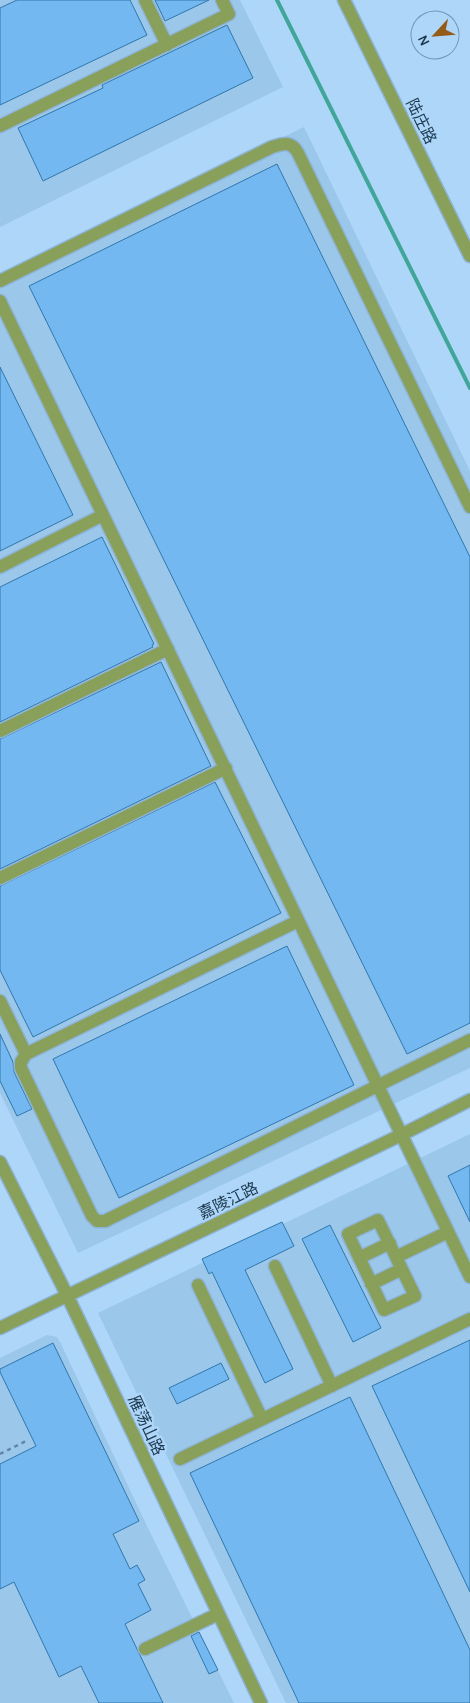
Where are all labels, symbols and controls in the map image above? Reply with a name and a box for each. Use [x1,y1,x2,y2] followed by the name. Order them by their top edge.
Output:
[410,10,460,60] north arrow
[414,32,434,49] text: N
[402,95,441,147] street label: 陆庄路
[195,1178,261,1223] street label: 嘉陵江路
[124,1392,169,1458] street label: 雁荡山路

